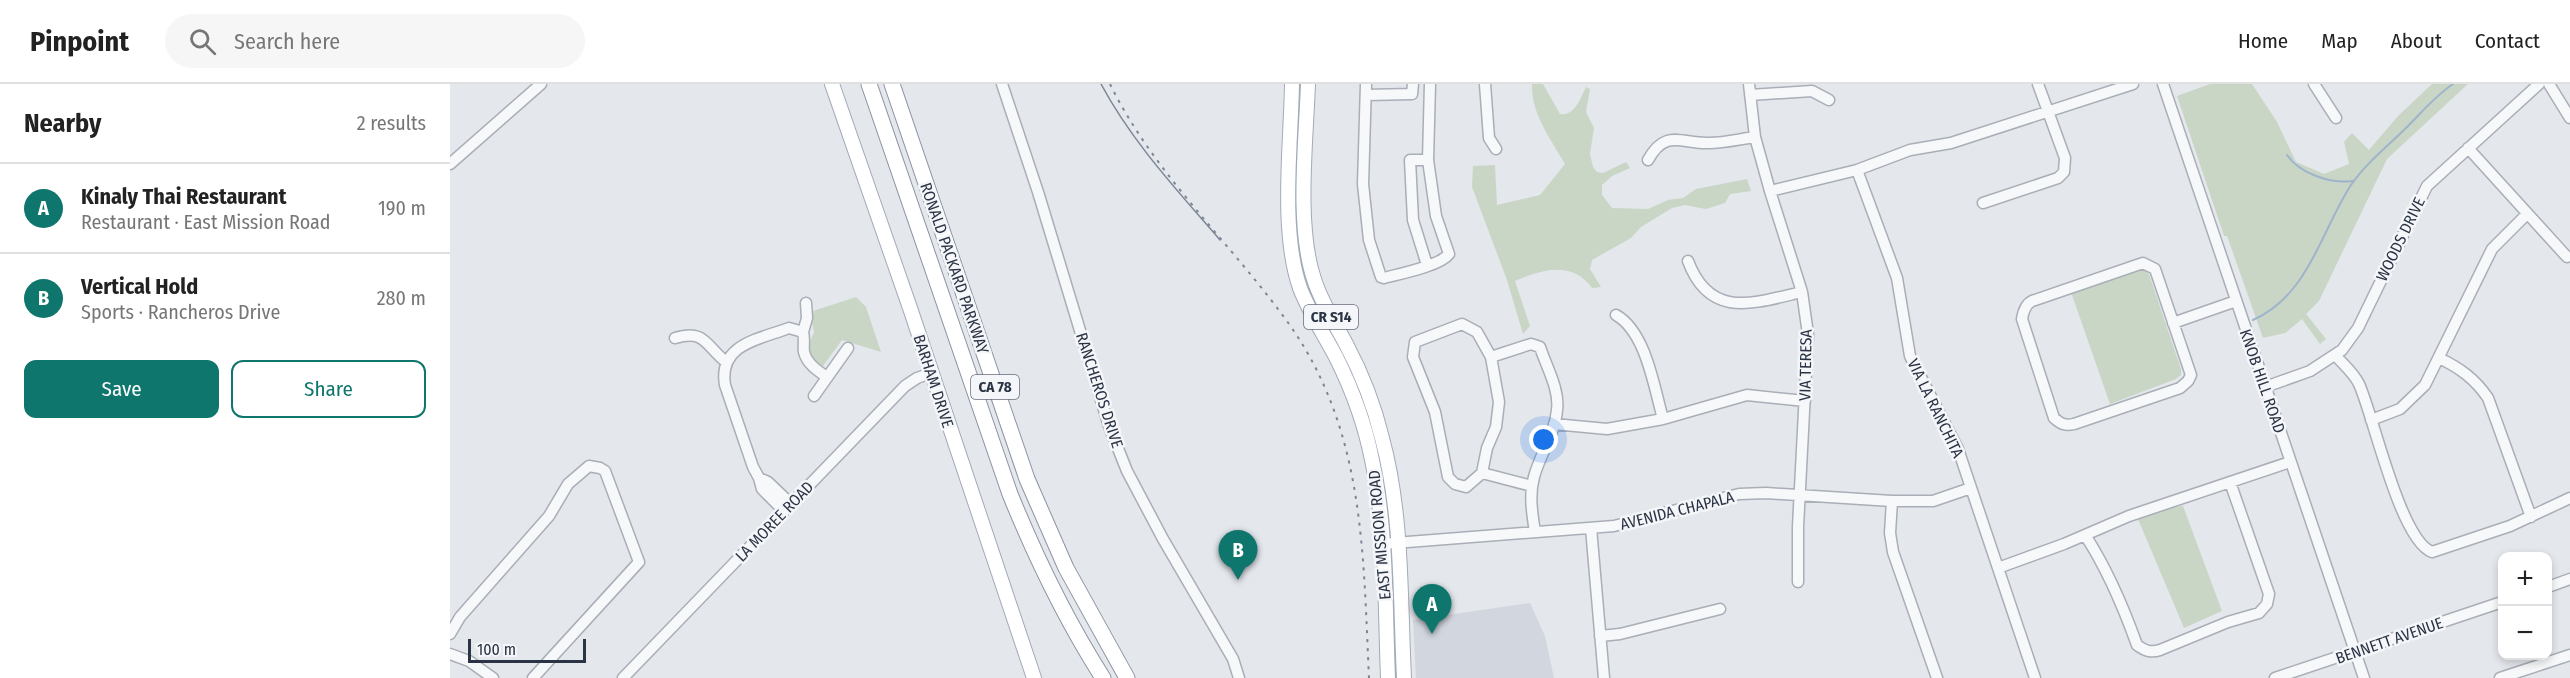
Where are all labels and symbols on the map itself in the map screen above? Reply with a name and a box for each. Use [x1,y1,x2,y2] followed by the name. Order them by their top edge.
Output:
[916,180,993,356] street label: RONALD PACKARD PARKWAY
[2372,194,2429,284] street label: WOODS DRIVE
[1304,305,1358,329] road number: CR S14
[2236,327,2289,436] street label: KNOB HILL ROAD
[1795,328,1816,401] street label: VIA TERESA
[1072,330,1127,450] street label: RANCHEROS DRIVE
[910,332,958,430] street label: BARHAM DRIVE
[1903,356,1968,461] street label: VIA LA RANCHITA
[971,375,1019,399] road number: CA 78
[1529,425,1558,454] your location
[1364,469,1395,600] street label: EAST MISSION ROAD
[731,477,817,565] street label: LA MOREE ROAD
[1618,487,1737,534] street label: AVENIDA CHAPALA
[1218,530,1258,580] pin: B
[1412,584,1452,634] pin: A
[2333,613,2445,668] street label: BENNETT AVENUE
[468,636,586,664] scale bar

